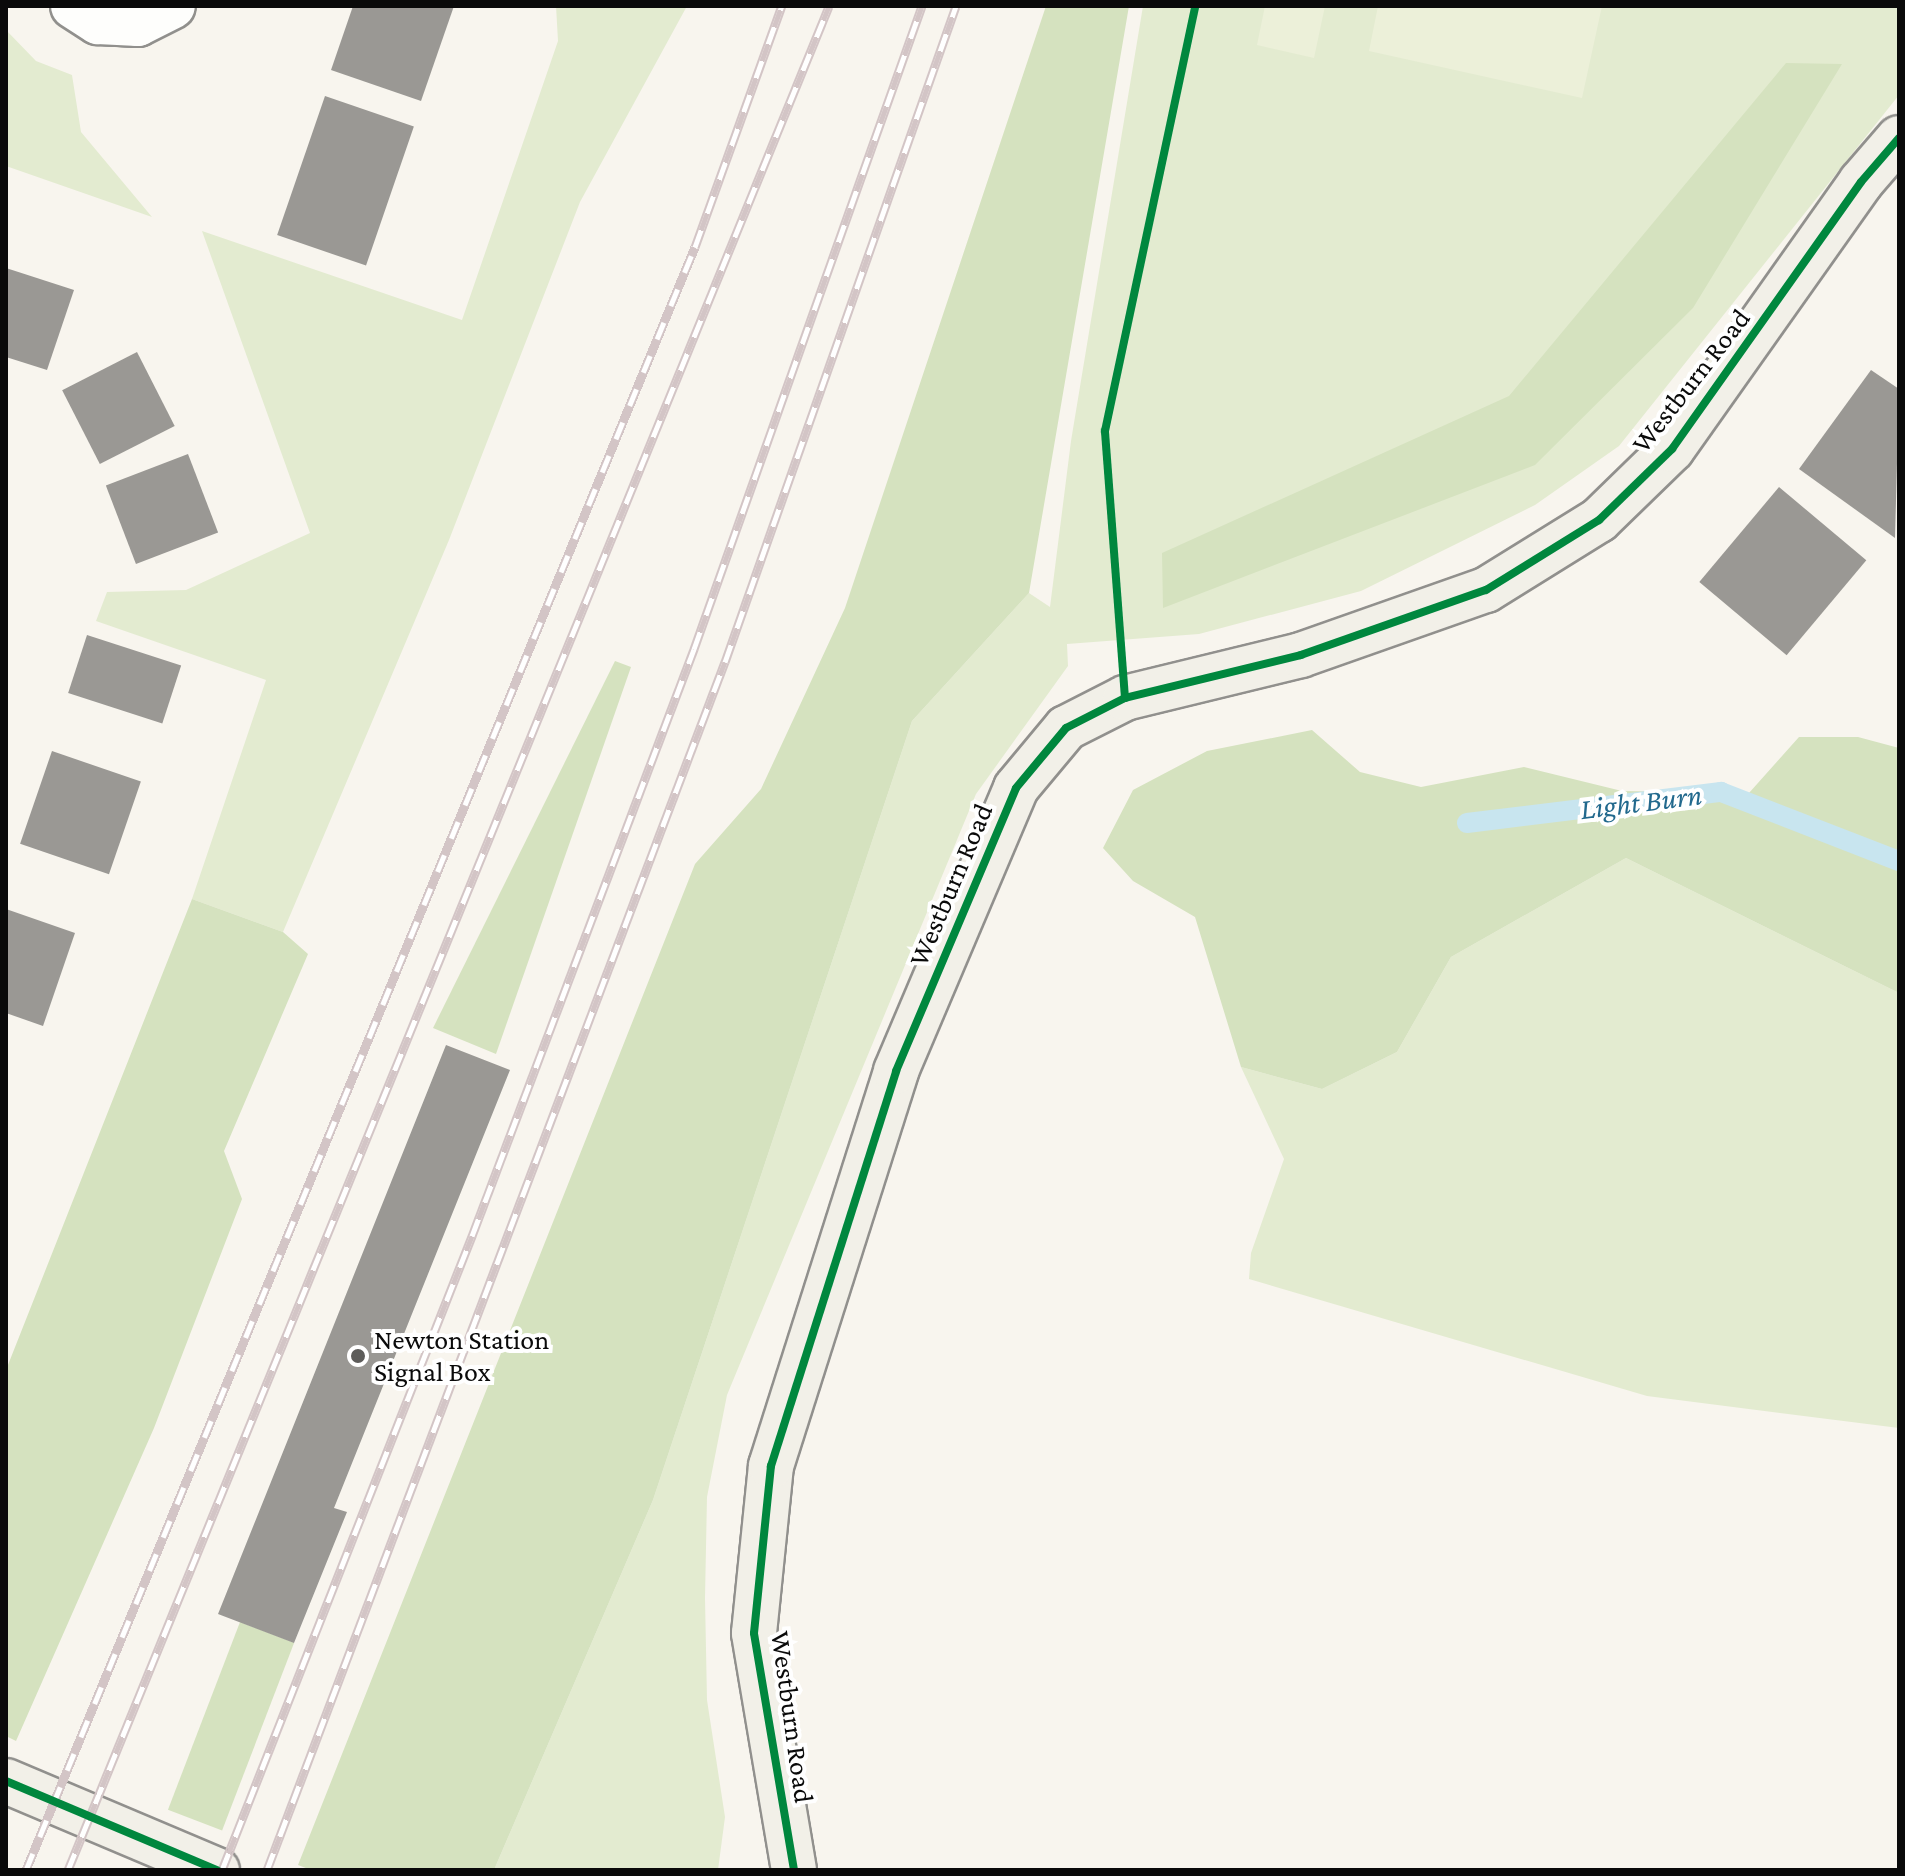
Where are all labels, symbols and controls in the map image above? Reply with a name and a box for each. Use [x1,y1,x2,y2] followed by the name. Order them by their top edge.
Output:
[1624,302,1758,460] street label: Westburn Road
[1578,777,1704,827] water label: Light Burn
[902,799,1000,971] street label: Westburn Road
[374,1323,549,1389] place label: Newton Station Signal Box
[349,1347,367,1365] marker: Newton Station Signal Box
[763,1629,821,1805] street label: Westburn Road

